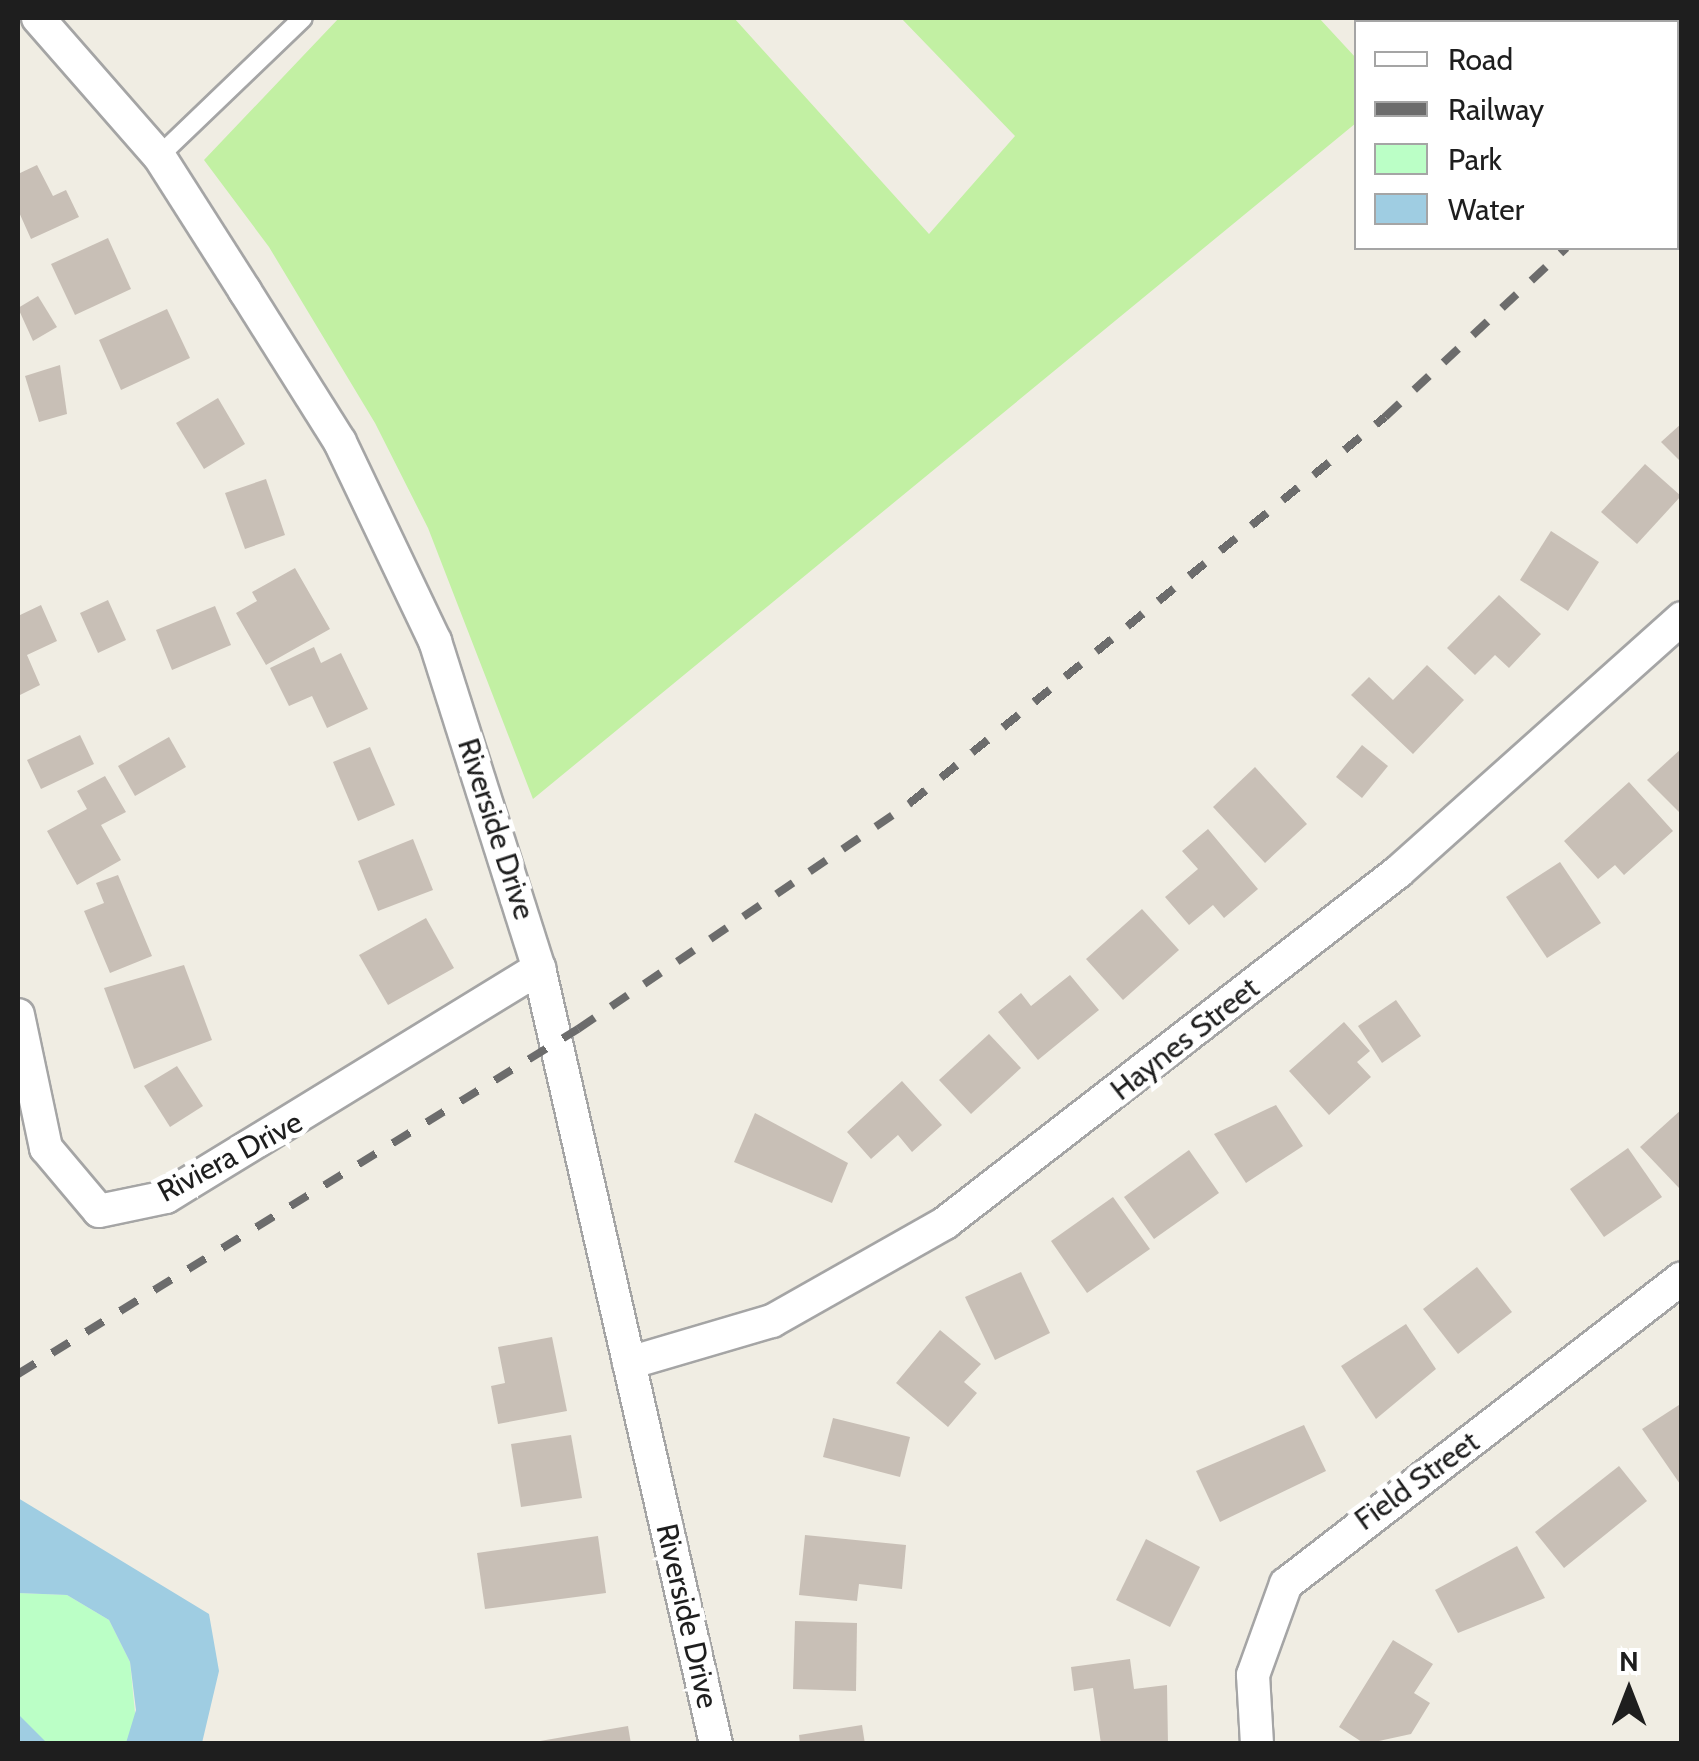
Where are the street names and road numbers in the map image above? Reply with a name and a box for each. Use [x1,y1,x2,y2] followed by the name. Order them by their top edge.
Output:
[450,734,542,924] street label: Riverside Drive
[1104,970,1266,1108] street label: Haynes Street
[152,1104,308,1210] street label: Riviera Drive
[1348,1424,1486,1538] street label: Field Street
[648,1520,726,1712] street label: Riverside Drive

